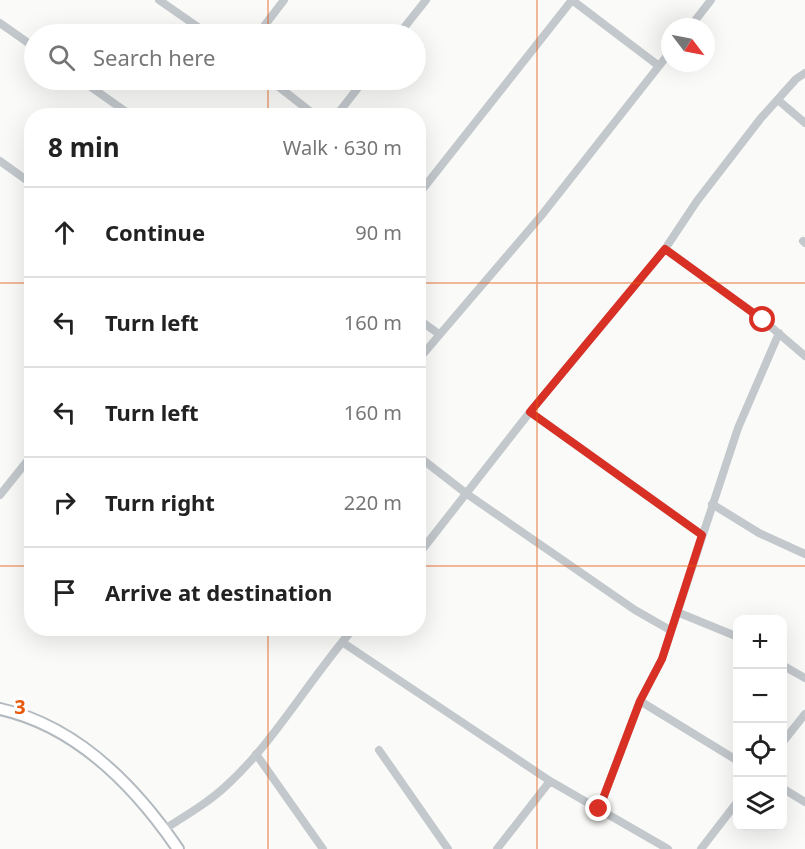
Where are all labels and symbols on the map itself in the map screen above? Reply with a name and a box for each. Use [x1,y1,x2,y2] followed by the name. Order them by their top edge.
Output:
[661,18,715,72] north arrow
[749,306,775,332] route start
[14,693,26,720] text: 3
[585,795,611,821] route end

